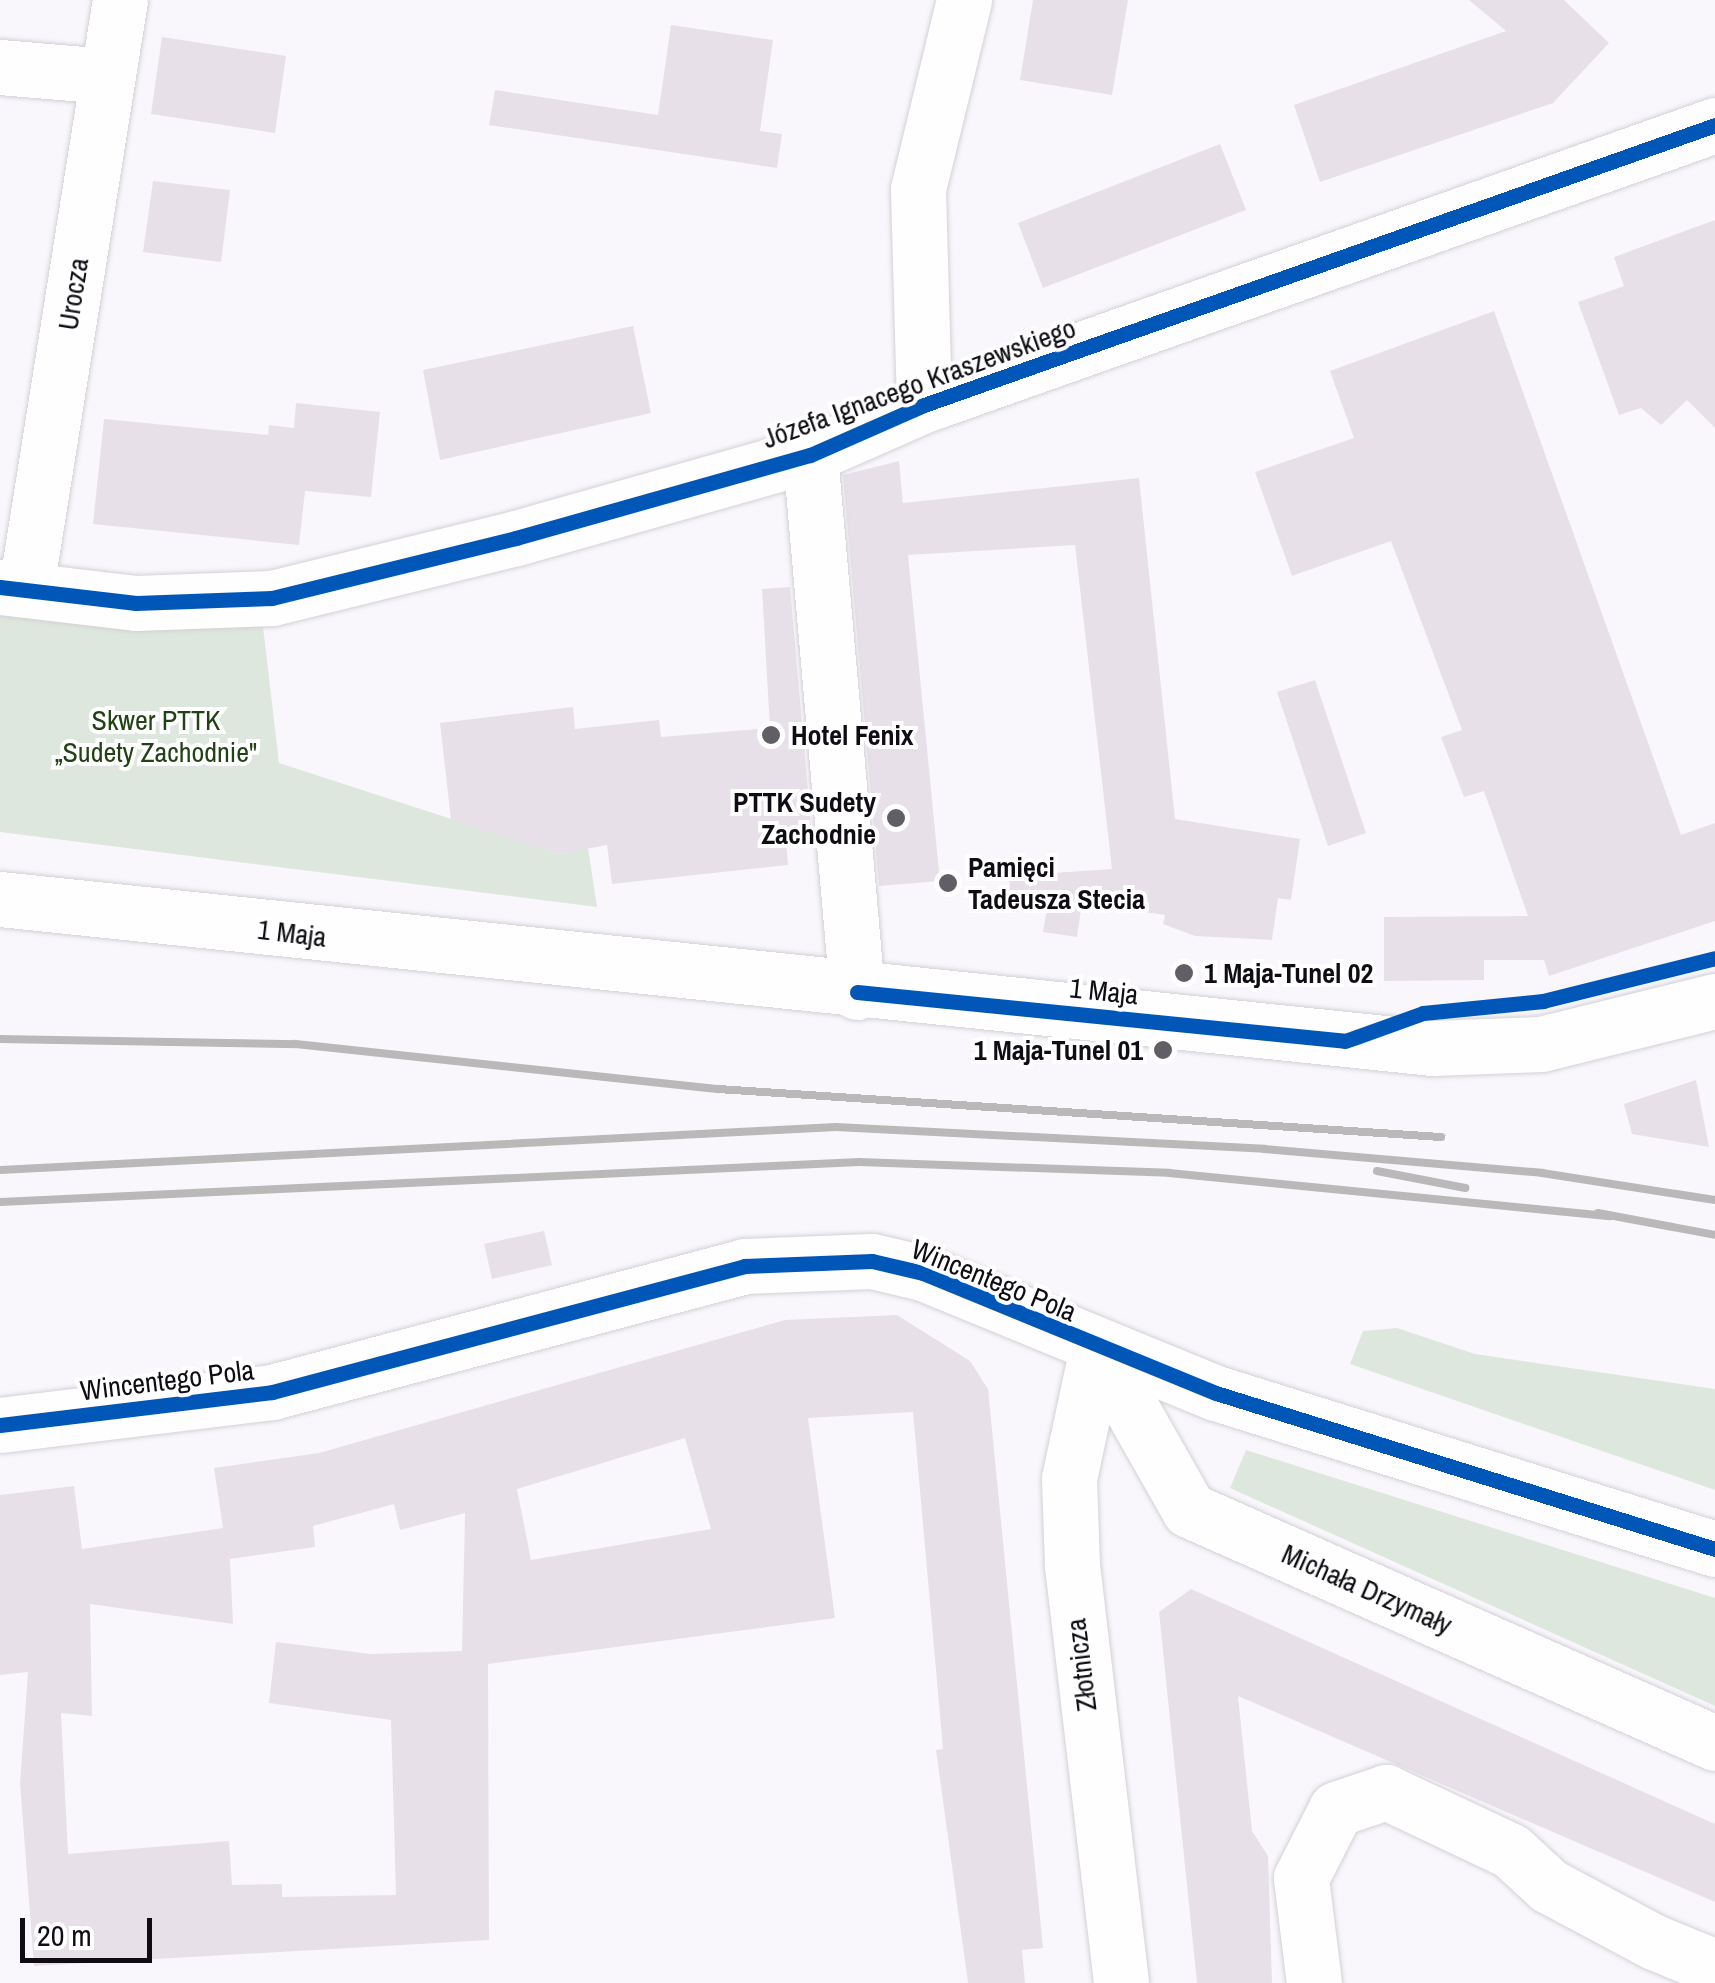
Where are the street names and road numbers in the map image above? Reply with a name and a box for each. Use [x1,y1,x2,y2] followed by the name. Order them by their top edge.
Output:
[51,255,95,333] street label: Urocza
[758,311,1080,455] street label: Józefa Ignacego Kraszewskiego
[256,912,328,954] street label: 1 Maja
[1068,971,1140,1011] street label: 1 Maja
[907,1232,1081,1328] street label: Wincentego Pola
[78,1353,256,1407] street label: Wincentego Pola
[1277,1537,1457,1641] street label: Michała Drzymały
[1059,1617,1103,1713] street label: Złotnicza

